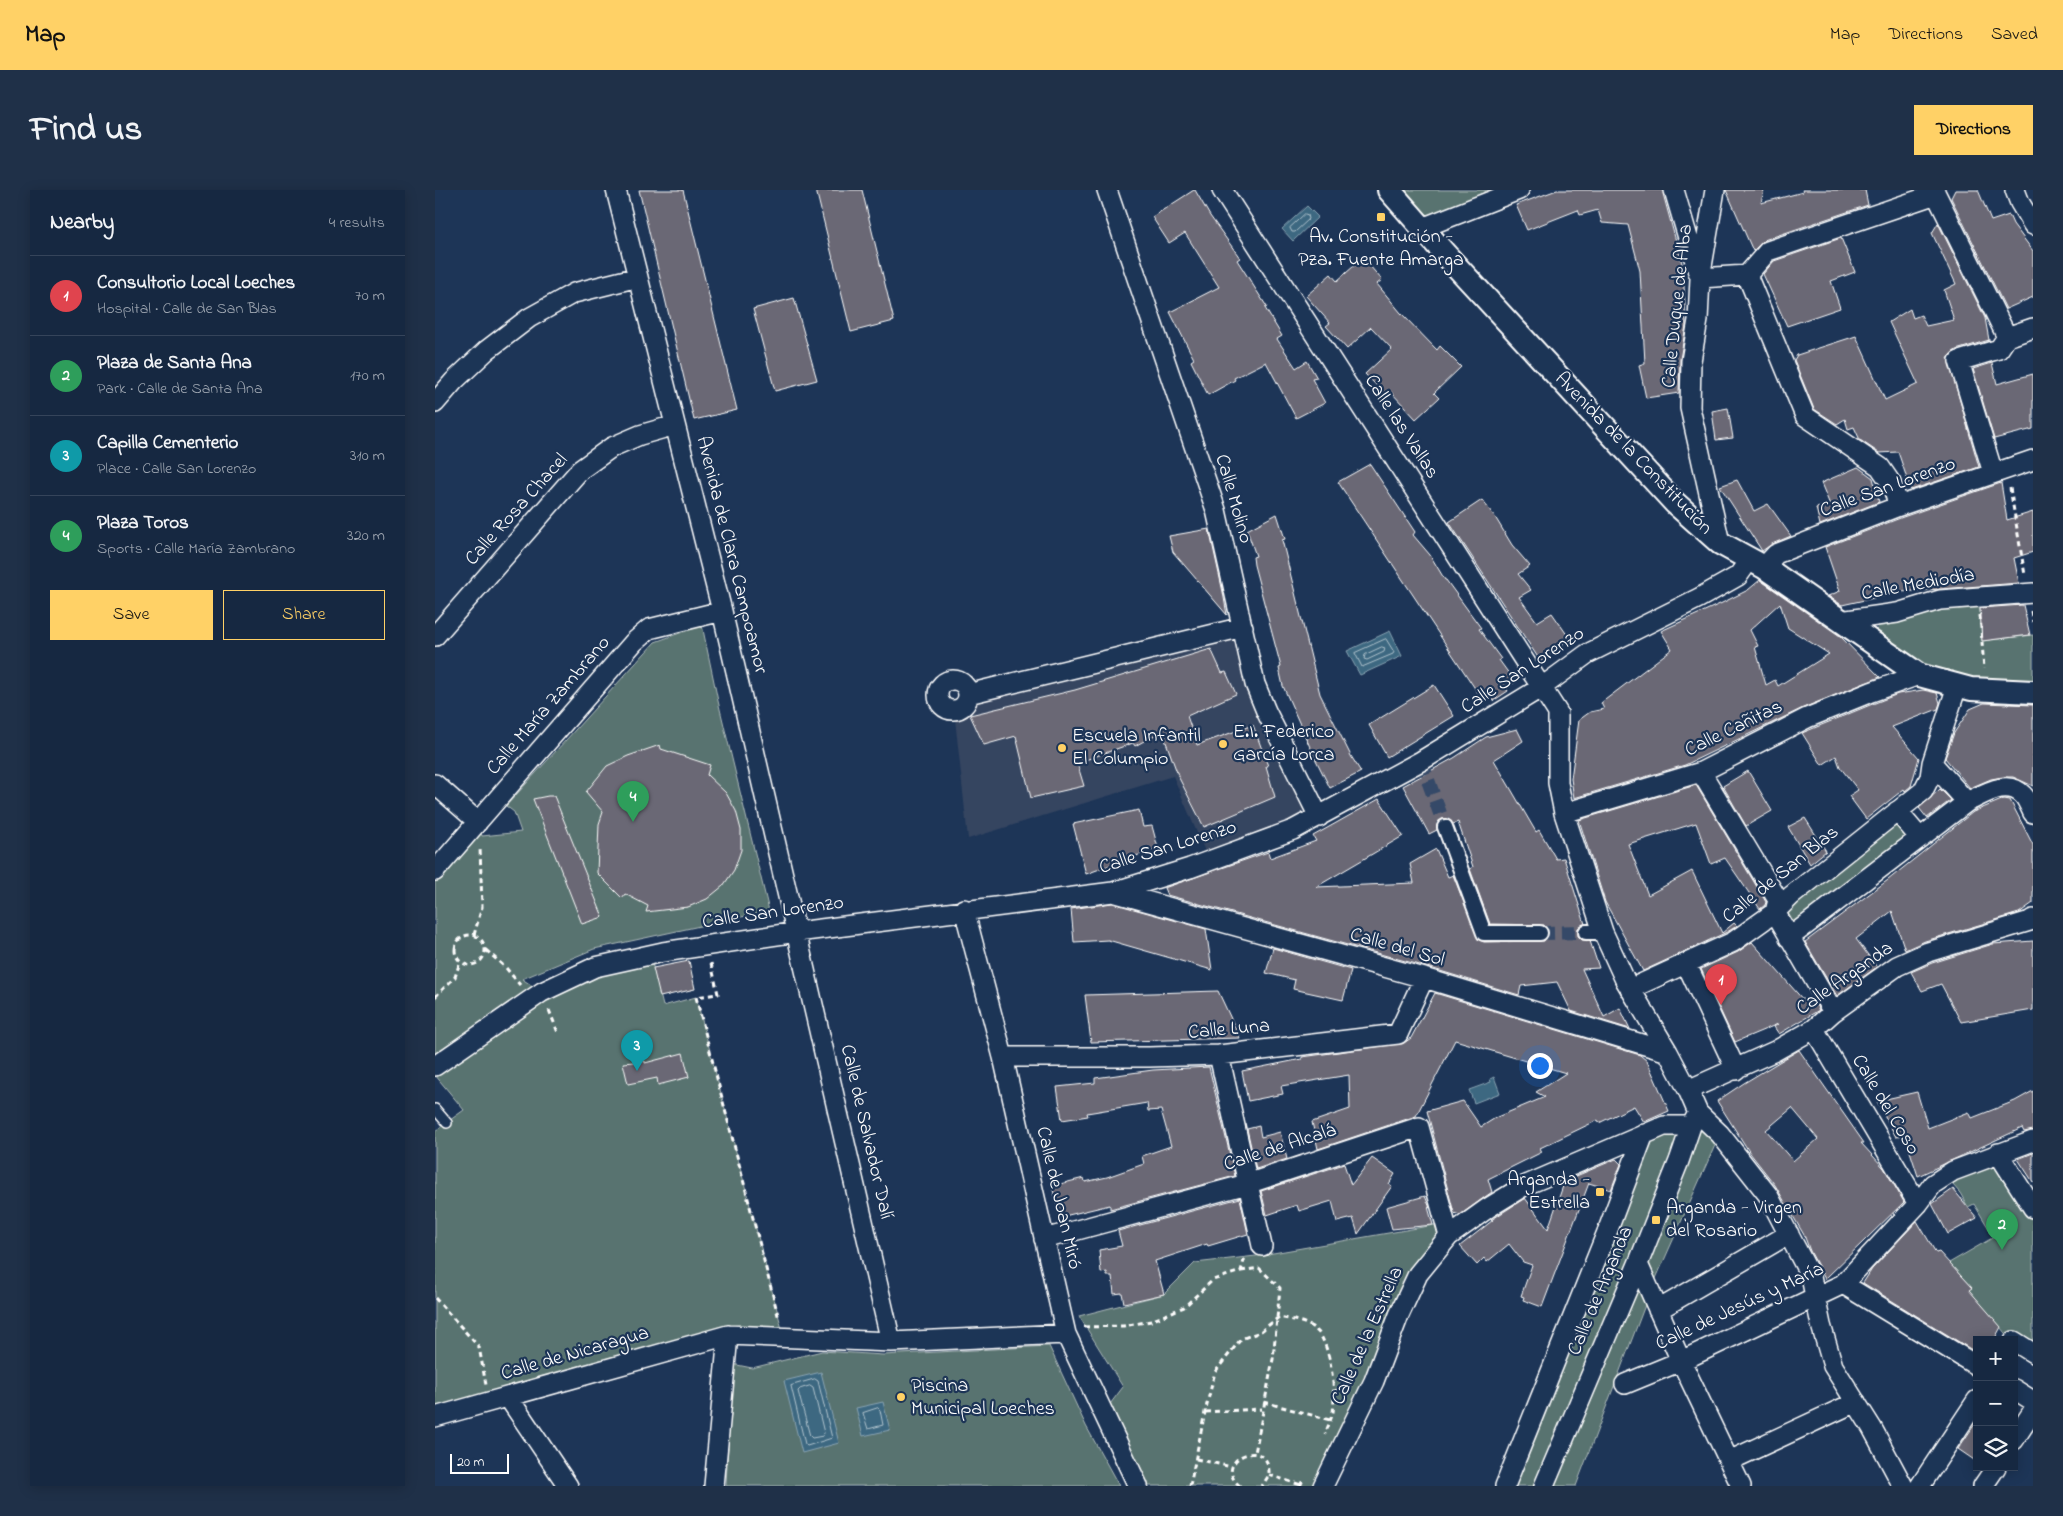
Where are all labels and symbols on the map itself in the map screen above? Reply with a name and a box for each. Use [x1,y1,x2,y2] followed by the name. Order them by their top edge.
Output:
[1375,211,1387,223] marker: Av. Constitución - Pza. Fuente Amarga
[1298,223,1464,276] place label: Av. Constitución - Pza. Fuente Amarga
[1655,223,1701,389] street label: Calle Duque de Alba
[1547,366,1719,542] street label: Avenida de la Constitución
[1356,369,1446,485] street label: Calle las Vallas
[687,433,775,678] street label: Avenida de Clara Campoamor
[459,447,575,573] street label: Calle Rosa Chacel
[1816,450,1960,526] street label: Calle San Lorenzo
[1206,451,1260,547] street label: Calle Molino
[1859,561,1977,609] street label: Calle Mediodía
[1455,620,1591,722] street label: Calle San Lorenzo
[480,630,618,782] street label: Calle María Zambrano
[1680,693,1788,765] street label: Calle Cañitas
[1233,718,1335,770] place label: E.I. Federico García Lorca
[1072,722,1201,774] place label: Escuela Infantil El Columpio
[1217,738,1229,750] marker: E.I. Federico García Lorca
[1056,742,1068,754] marker: Escuela Infantil El Columpio
[617,781,649,822] pin: 4
[1096,813,1240,883] street label: Calle San Lorenzo
[1716,819,1846,931] street label: Calle de San Blas
[700,889,846,937] street label: Calle San Lorenzo
[1346,921,1448,975] street label: Calle del Sol
[1791,935,1900,1024] street label: Calle Arganda
[1705,964,1737,1005] pin: 1
[1187,1012,1271,1048] street label: Calle Luna
[621,1030,653,1071] pin: 3
[832,1042,900,1222] street label: Calle de Salvador Dalí
[1843,1049,1927,1161] street label: Calle del Coso
[1527,1053,1553,1079] your location
[1220,1116,1340,1180] street label: Calle de Alcalá
[1027,1124,1089,1272] street label: Calle de Joan Miró
[1507,1166,1590,1218] place label: Arganda - Estrella
[1594,1186,1606,1198] marker: Arganda - Estrella
[1666,1194,1802,1246] place label: Arganda - Virgen del Rosario
[1986,1209,2018,1250] pin: 2
[1650,1214,1662,1226] marker: Arganda - Virgen del Rosario
[1561,1222,1642,1361] street label: Calle de Arganda
[1651,1255,1829,1359] street label: Calle de Jesús y María
[1325,1262,1411,1410] street label: Calle de la Estrella
[498,1319,653,1390] street label: Calle de Nicaragua
[911,1372,1055,1424] place label: Piscina Municipal Loeches
[895,1391,907,1403] marker: Piscina Municipal Loeches
[450,1451,509,1474] scale bar

